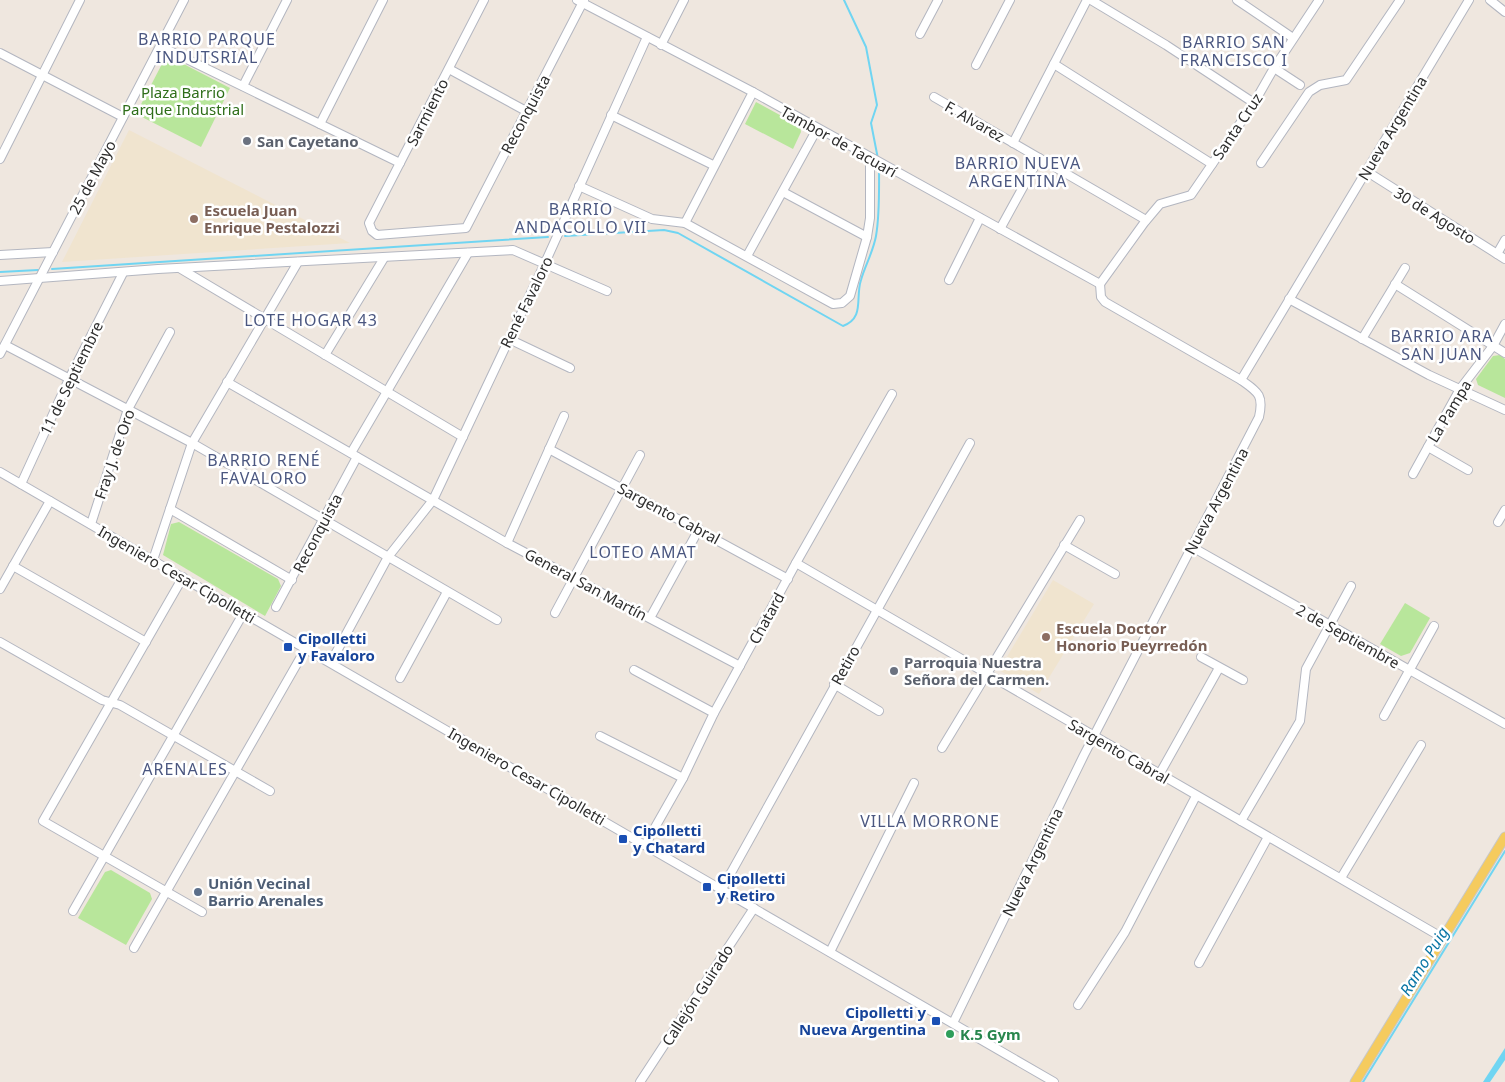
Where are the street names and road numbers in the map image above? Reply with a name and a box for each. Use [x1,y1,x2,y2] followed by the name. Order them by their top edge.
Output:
[496,71,554,157] street label: Reconquista
[1353,72,1431,184] street label: Nueva Argentina
[402,75,452,149] street label: Sarmiento
[1208,89,1266,163] street label: Santa Cruz
[942,96,1008,146] street label: F. Alvarez
[777,101,902,182] street label: Tambor de Tacuarí
[64,136,120,218] street label: 25 de Mayo
[1391,182,1479,248] street label: 30 de Agosto
[495,253,557,351] street label: René Favaloro
[35,318,107,438] street label: 11 de Septiembre
[1423,376,1475,446] street label: La Pampa
[89,406,139,502] street label: Fray J. de Oro
[1179,444,1253,558] street label: Nueva Argentina
[614,478,724,548] street label: Sargento Cabral
[288,490,346,576] street label: Reconquista
[95,521,259,627] street label: Ingeniero Cesar Cipolletti
[521,543,651,625] street label: General San Martín
[744,589,788,647] street label: Chatard
[1293,599,1403,673] street label: 2 de Septiembre
[826,642,864,688] street label: Retiro
[1065,714,1173,788] street label: Sargento Cabral
[445,723,609,829] street label: Ingeniero Cesar Cipolletti
[997,804,1067,920] street label: Nueva Argentina
[657,941,737,1049] street label: Callejón Guirado

